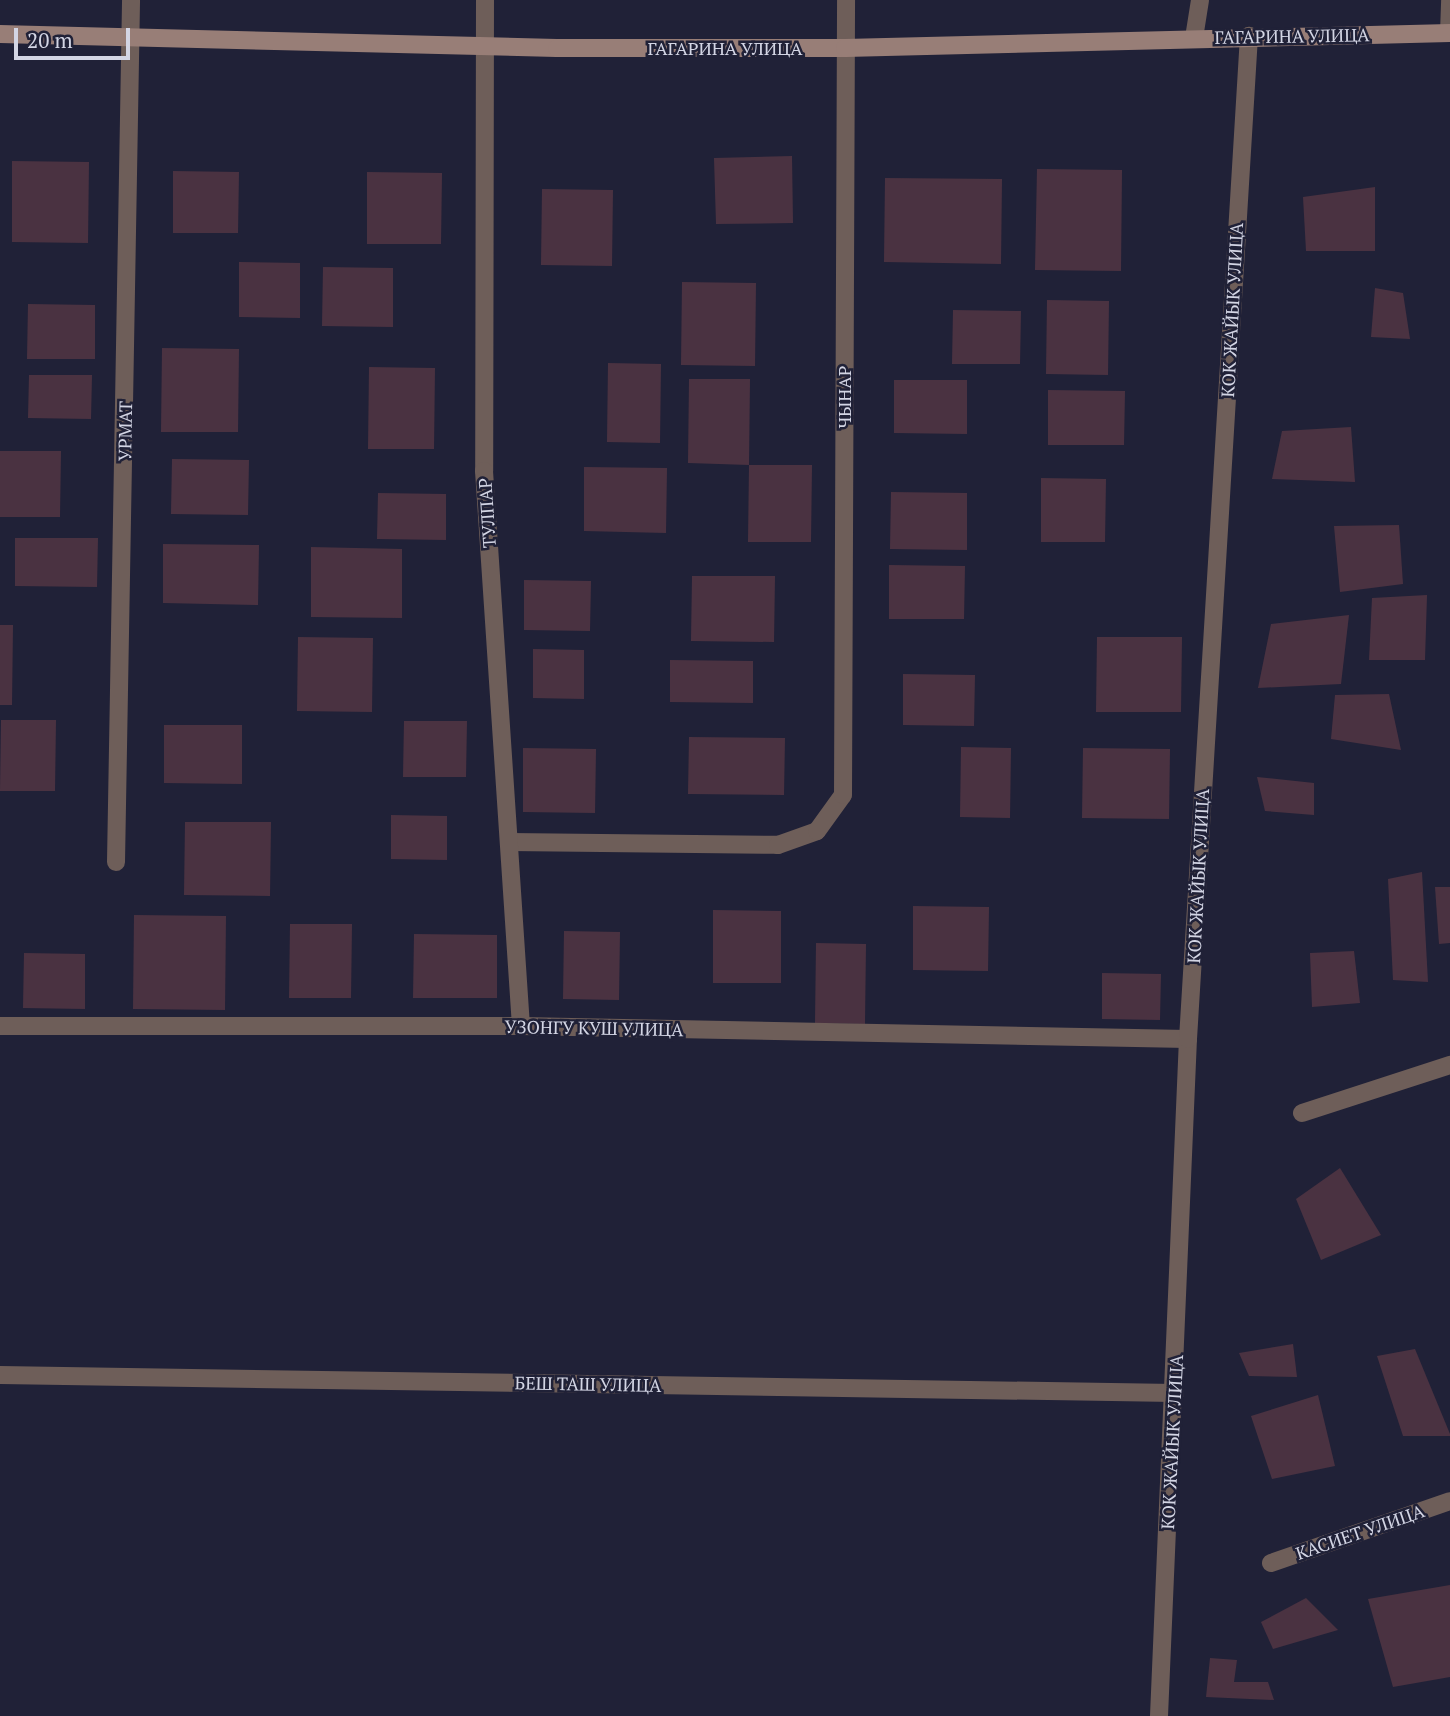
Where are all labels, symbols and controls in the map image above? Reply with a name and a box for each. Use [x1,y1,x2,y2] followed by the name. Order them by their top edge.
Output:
[18,14,133,58] scale bar
[1214,24,1370,48] street label: ГАГАРИНА УЛИЦА
[27,26,73,54] text: 20 m
[647,37,803,59] street label: ГАГАРИНА УЛИЦА
[1217,222,1247,398] street label: КОК ЖАЙЫК УЛИЦА
[833,366,855,428] street label: ЧЫНАР
[114,401,136,461] street label: УРМАТ
[474,477,500,549] street label: ТУЛПАР
[1183,788,1213,964] street label: КОК ЖАЙЫК УЛИЦА
[504,1016,684,1040] street label: УЗОНГУ КУШ УЛИЦА
[1157,1354,1187,1530] street label: КОК ЖАЙЫК УЛИЦА
[514,1372,662,1396] street label: БЕШ ТАШ УЛИЦА
[1293,1500,1427,1564] street label: КАСИЕТ УЛИЦА

